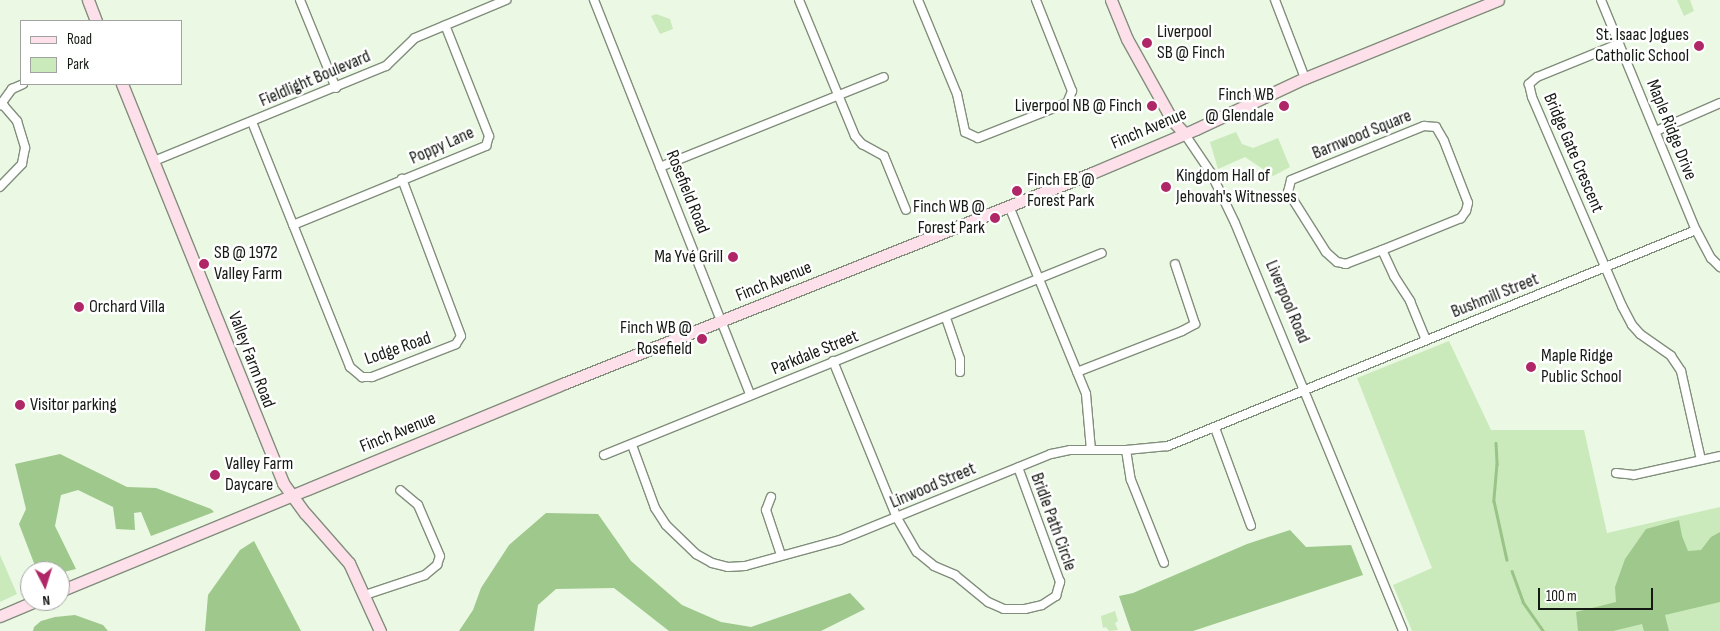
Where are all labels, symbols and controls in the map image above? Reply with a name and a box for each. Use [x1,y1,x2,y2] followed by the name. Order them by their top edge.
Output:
[20,20,182,85] legend
[1157,22,1225,64] place label: Liverpool SB @ Finch
[1595,25,1689,68] place label: St. Isaac Jogues Catholic School
[67,30,92,49] text: Road
[1141,37,1153,49] marker: Liverpool SB @ Finch
[1693,40,1705,52] marker: St. Isaac Jogues Catholic School
[256,46,374,112] street label: Fieldlight Boulevard
[67,55,89,74] text: Park
[1641,77,1701,183] street label: Maple Ridge Drive
[1205,85,1274,128] place label: Finch WB @ Glendale
[1538,90,1608,216] street label: Bridge Gate Crescent
[1015,95,1142,117] place label: Liverpool NB @ Finch
[1146,100,1158,112] marker: Liverpool NB @ Finch
[1278,100,1290,112] marker: Finch WB @ Glendale
[1108,103,1190,155] street label: Finch Avenue
[1309,105,1415,165] street label: Barnwood Square
[406,122,478,170] street label: Poppy Lane
[660,147,714,237] street label: Rosefield Road
[1176,166,1297,208] place label: Kingdom Hall of Jehovah's Witnesses
[1027,170,1095,212] place label: Finch EB @ Forest Park
[1160,181,1172,193] marker: Kingdom Hall of Jehovah's Witnesses
[1011,185,1023,197] marker: Finch EB @ Forest Park
[913,197,985,240] place label: Finch WB @ Forest Park
[989,212,1001,224] marker: Finch WB @ Forest Park
[214,243,282,286] place label: SB @ 1972 Valley Farm
[654,246,723,268] place label: Ma Yvé Grill
[727,251,739,263] marker: Ma Yvé Grill
[733,257,815,307] street label: Finch Avenue
[1260,257,1314,347] street label: Liverpool Road
[198,258,210,270] marker: SB @ 1972 Valley Farm
[1448,269,1542,323] street label: Bushmill Street
[89,296,165,318] place label: Orchard Villa
[73,301,85,313] marker: Orchard Villa
[223,309,279,411] street label: Valley Farm Road
[620,318,692,360] place label: Finch WB @ Rosefield
[768,326,862,380] street label: Parkdale Street
[362,328,434,370] street label: Lodge Road
[696,333,708,345] marker: Finch WB @ Rosefield
[1541,346,1622,388] place label: Maple Ridge Public School
[1525,361,1537,373] marker: Maple Ridge Public School
[30,394,117,416] place label: Visitor parking
[14,399,26,411] marker: Visitor parking
[357,408,439,458] street label: Finch Avenue
[225,454,293,496] place label: Valley Farm Daycare
[887,458,979,514] street label: Linwood Street
[209,469,221,481] marker: Valley Farm Daycare
[1025,470,1081,574] street label: Bridle Path Circle
[20,561,70,611] north arrow
[1540,578,1655,610] scale bar
[1546,587,1577,606] text: 100 m
[42,592,51,609] text: N

